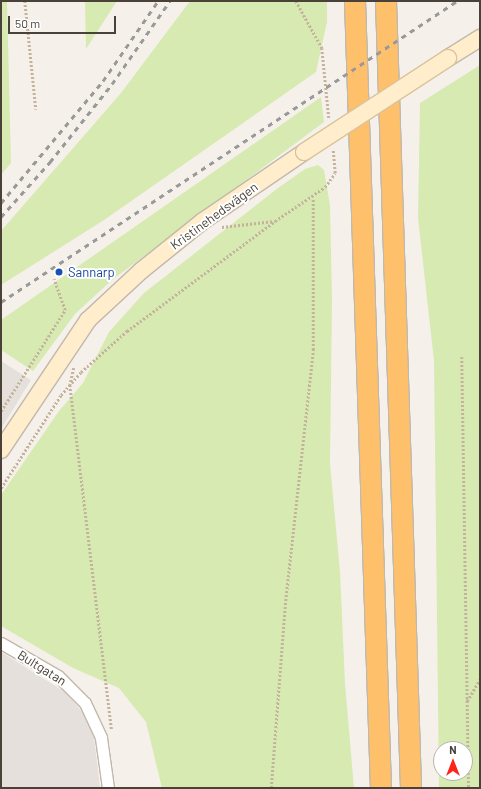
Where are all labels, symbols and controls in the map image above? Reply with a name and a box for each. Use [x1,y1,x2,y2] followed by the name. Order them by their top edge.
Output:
[10,8,118,34] scale bar
[15,16,40,30] text: 50 m
[167,179,261,253] street label: Kristinehedsvägen
[68,264,115,280] place label: Sannarp
[53,266,65,278] marker: Sannarp
[15,647,69,689] street label: Bultgatan
[433,741,473,781] north arrow
[449,743,457,756] text: N

